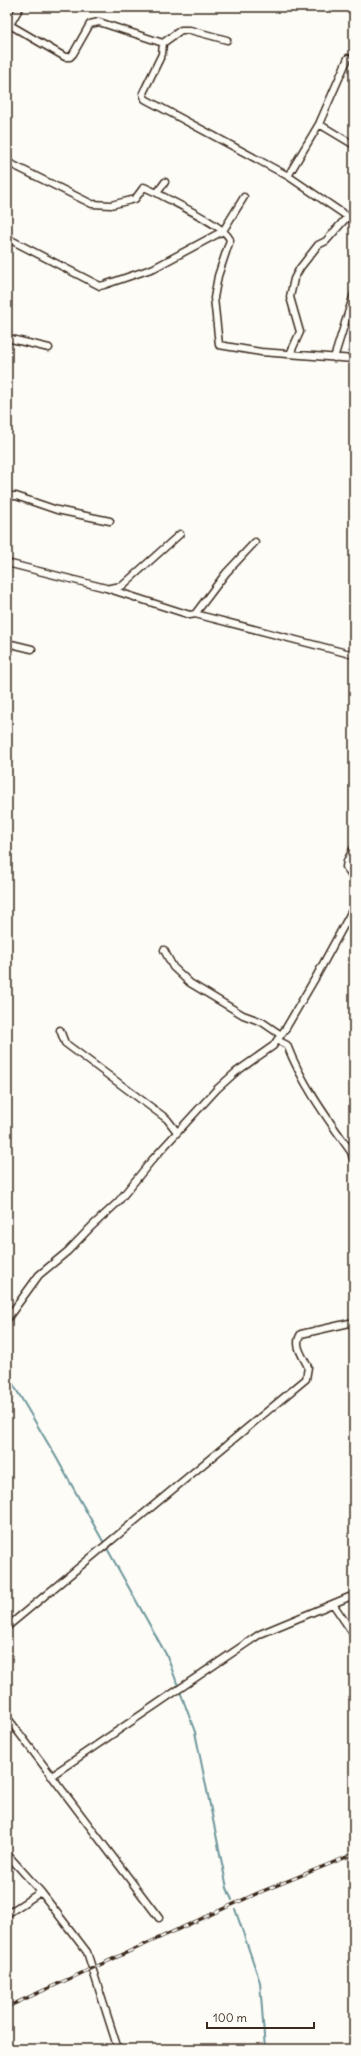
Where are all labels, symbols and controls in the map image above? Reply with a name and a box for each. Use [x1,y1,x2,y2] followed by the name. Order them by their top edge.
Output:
[207,2004,314,2030] scale bar
[213,2010,247,2025] text: 100 m

